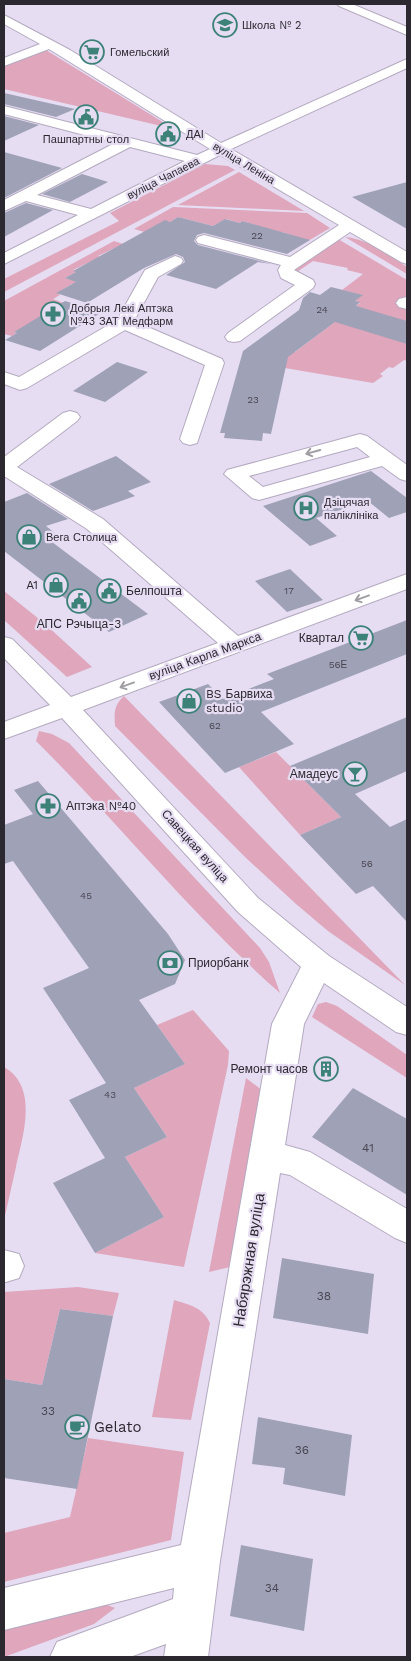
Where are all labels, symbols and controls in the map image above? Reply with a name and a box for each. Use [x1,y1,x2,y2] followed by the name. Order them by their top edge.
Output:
[212,12,238,38] school or university icon: Школа № 2
[242,19,301,32] place label: Школа № 2
[79,39,105,65] supermarket icon: Гомельский
[110,46,169,59] place label: Гомельский
[73,104,99,130] public building icon: Пашпартны стол
[155,121,181,147] public building icon: ДАІ
[186,128,204,141] place label: ДАІ
[43,133,129,146] place label: Пашпартны стол
[210,140,278,187] street label: вуліца Леніна
[125,154,202,202] street label: вуліца Чапаева
[251,230,263,241] house number: 22
[40,301,66,327] pharmacy icon: Добрыя Лекі Аптэка №43 ЗАТ Медфарм
[70,302,174,328] place label: Добрыя Лекі Аптэка №43 ЗАТ Медфарм
[316,304,328,315] house number: 24
[247,394,259,405] house number: 23
[305,448,321,458] one-way arrow
[293,495,319,521] hospital icon: Дзіцячая паліклініка
[324,496,379,522] place label: Дзіцячая паліклініка
[16,524,42,550] shop icon: Вега Столица
[46,531,118,544] place label: Вега Столица
[43,572,69,598] shop icon: A1
[26,578,38,592] place label: A1
[96,578,122,604] public building icon: Белпошта
[126,584,182,598] place label: Белпошта
[284,585,294,596] house number: 17
[66,588,92,614] public building icon: АПС Рэчыца-3
[354,594,370,603] one-way arrow
[37,617,121,631] place label: АПС Рэчыца-3
[348,625,374,651] supermarket icon: Квартал
[147,629,263,683] street label: вуліца Карла Маркса
[299,631,344,645] place label: Квартал
[329,659,348,670] house number: 56Е
[120,681,135,690] one-way arrow
[206,687,273,715] place label: BS Барвиха studio
[176,688,202,714] shop icon: BS Барвиха studio
[209,720,221,731] house number: 62
[342,761,368,787] bar icon: Амадеус
[290,767,338,781] place label: Амадеус
[35,793,61,819] pharmacy icon: Аптэка №40
[66,799,136,813] place label: Аптэка №40
[159,807,232,886] street label: Савецкая вуліца
[361,858,373,869] house number: 56
[80,890,92,901] house number: 45
[157,950,183,976] bank icon: Приорбанк
[188,956,249,970] place label: Приорбанк
[313,1056,339,1082] building icon: Ремонт часов
[231,1062,308,1076] place label: Ремонт часов
[104,1089,116,1100] house number: 43
[362,1141,374,1155] house number: 41
[230,1191,269,1328] street label: Набярэжная вуліца
[317,1289,331,1303] house number: 38
[41,1404,55,1418] house number: 33
[64,1414,90,1440] cafe icon: Gelato
[94,1418,142,1436] place label: Gelato
[295,1443,309,1457] house number: 36
[265,1581,279,1595] house number: 34

